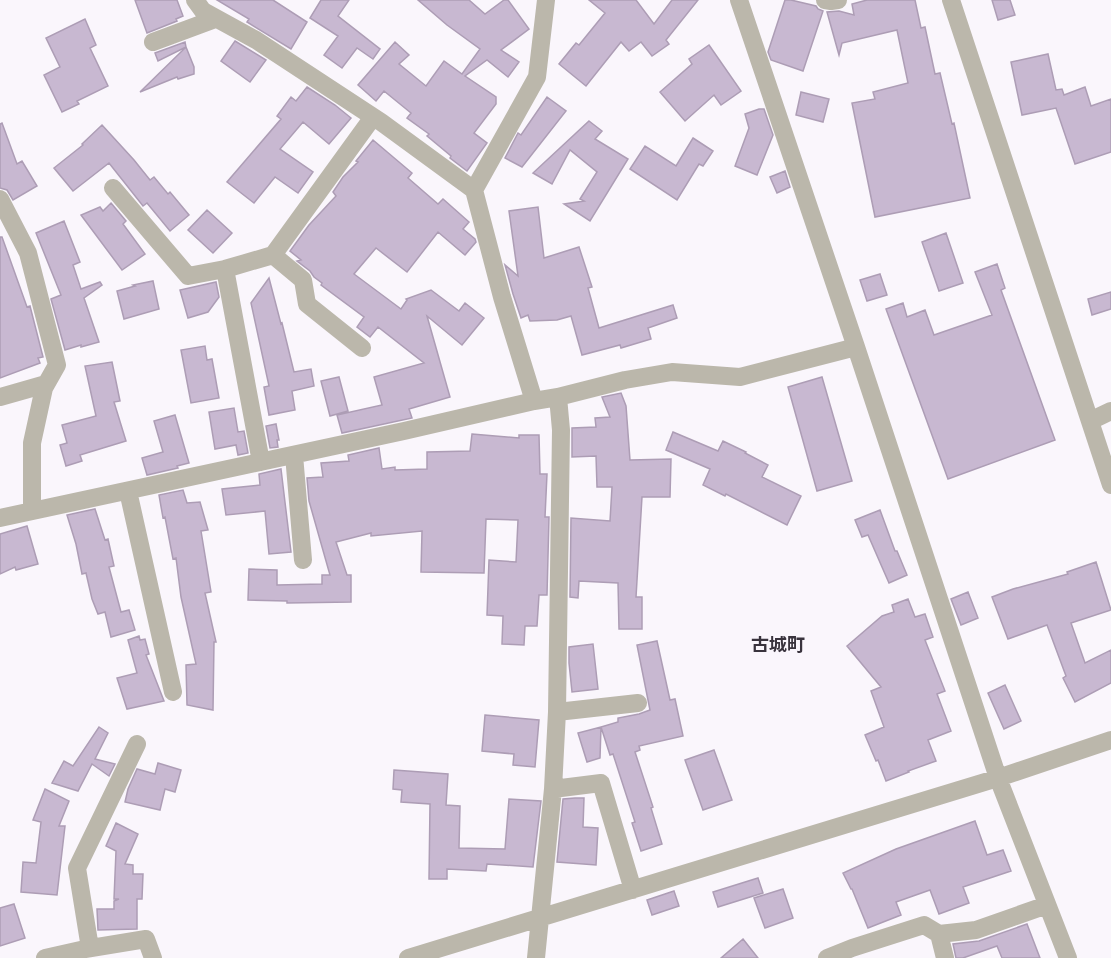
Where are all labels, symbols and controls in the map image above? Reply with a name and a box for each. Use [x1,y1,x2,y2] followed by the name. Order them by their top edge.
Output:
[751,634,805,656] district label: 古城町

